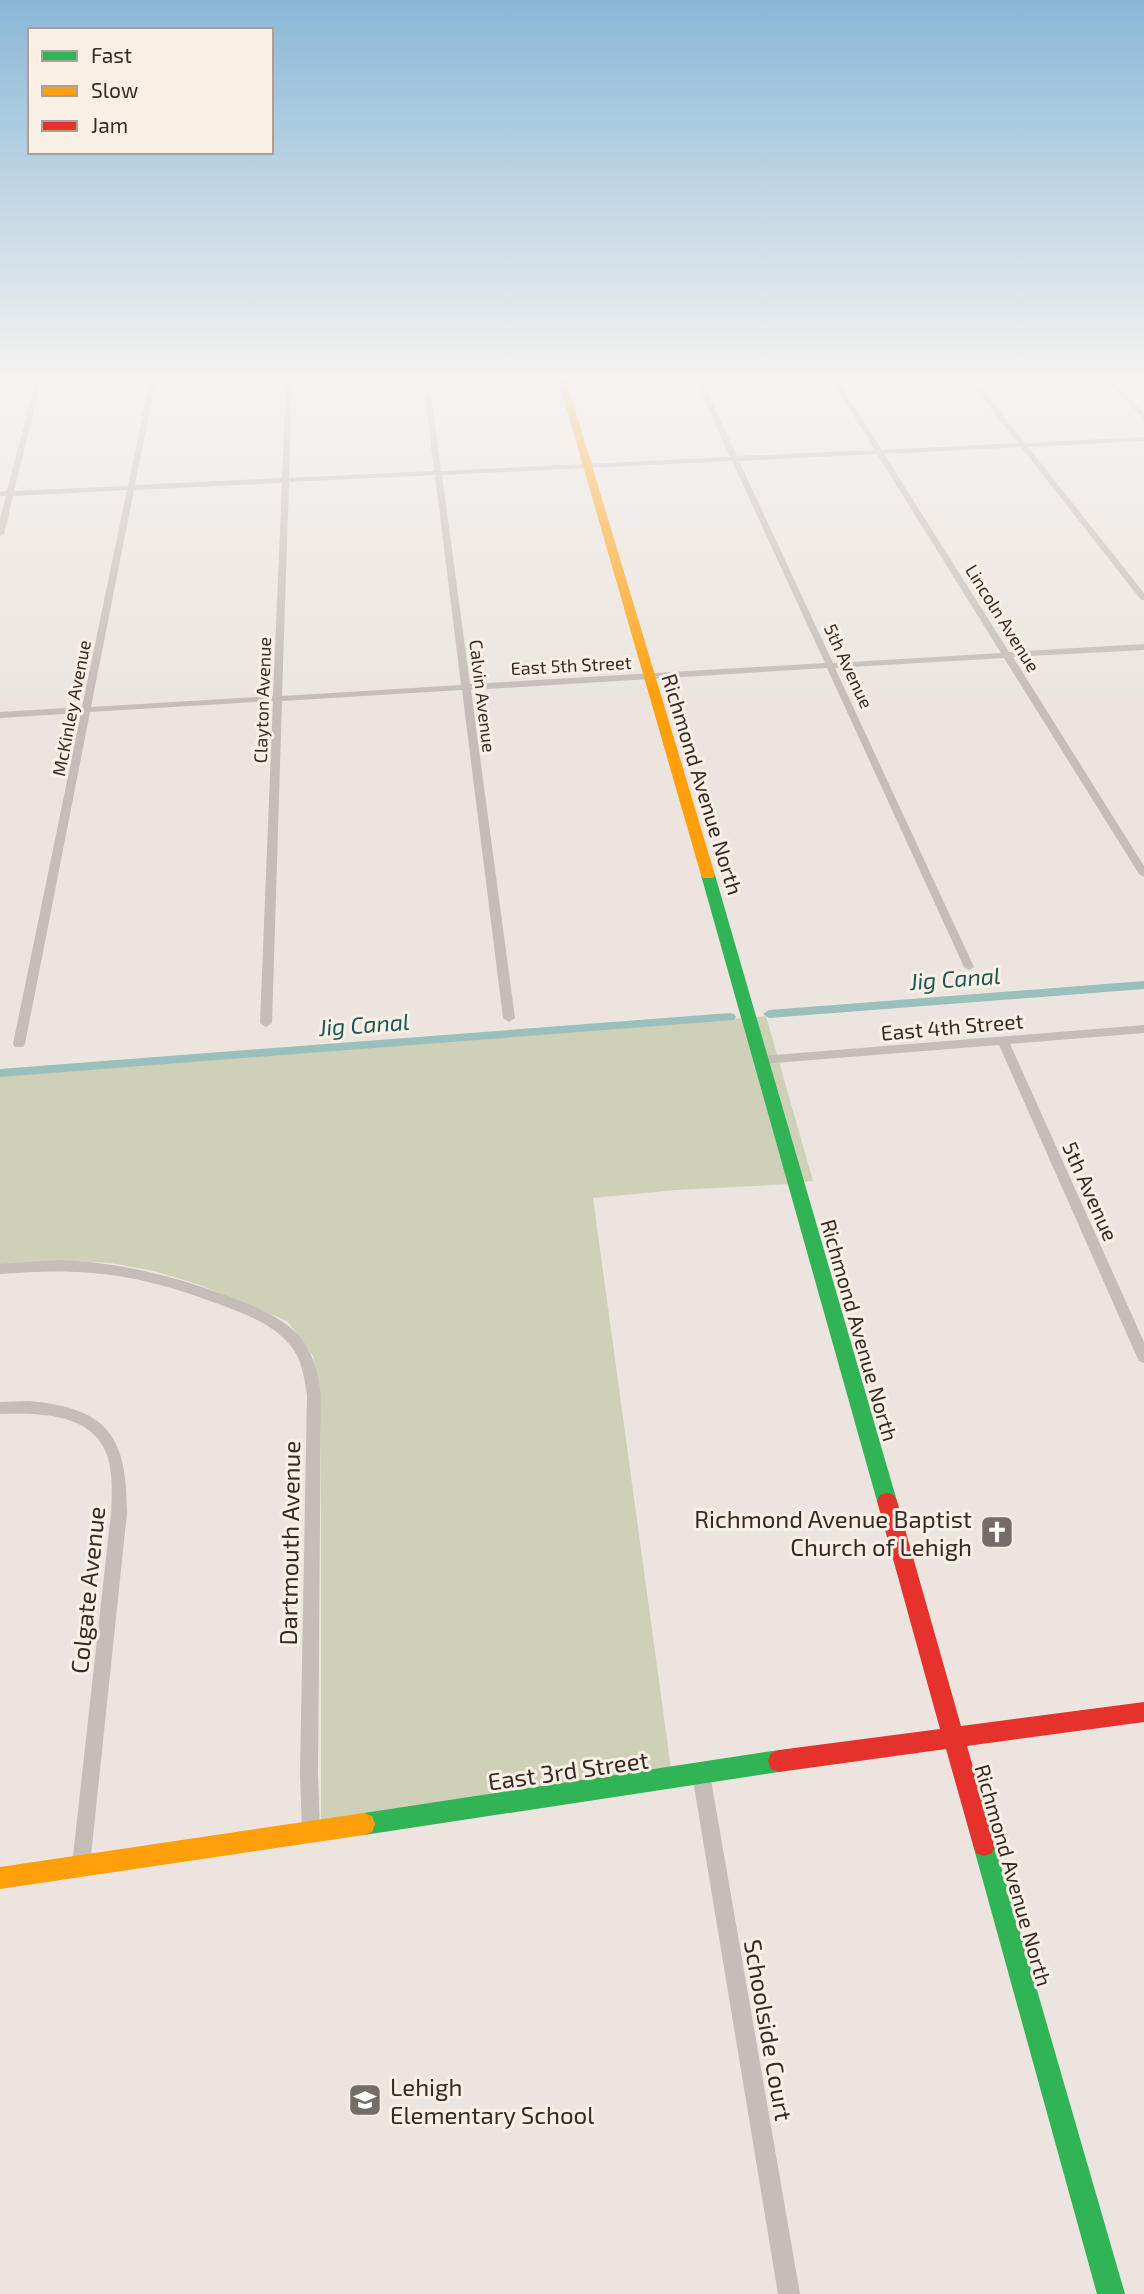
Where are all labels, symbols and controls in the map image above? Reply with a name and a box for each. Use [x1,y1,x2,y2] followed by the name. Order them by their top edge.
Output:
[28,28,273,154] legend
[91,42,132,67] text: Fast
[91,77,138,102] text: Slow
[91,112,128,137] text: Jam
[961,560,1045,676] street label: Lincoln Avenue
[820,620,878,712] street label: 5th Avenue
[249,636,275,764] street label: Clayton Avenue
[47,638,95,778] street label: McKinley Avenue
[465,638,501,754] street label: Calvin Avenue
[510,651,632,679] street label: East 5th Street
[657,670,749,898] street label: Richmond Avenue North
[908,961,1001,995] water label: Jig Canal
[317,1007,410,1041] water label: Jig Canal
[880,1007,1024,1045] street label: East 4th Street
[1058,1137,1124,1245] street label: 5th Avenue
[816,1216,904,1444] street label: Richmond Avenue North
[273,1441,305,1645] street label: Dartmouth Avenue
[694,1504,972,1561] place label: Richmond Avenue Baptist Church of Lehigh
[64,1505,110,1675] street label: Colgate Avenue
[978,1513,1016,1551] church icon: Richmond Avenue Baptist Church of Lehigh
[486,1744,650,1796] street label: East 3rd Street
[970,1761,1058,1989] street label: Richmond Avenue North
[739,1937,799,2123] street label: Schoolside Court
[390,2072,594,2129] place label: Lehigh Elementary School
[346,2081,384,2119] school or university icon: Lehigh Elementary School

